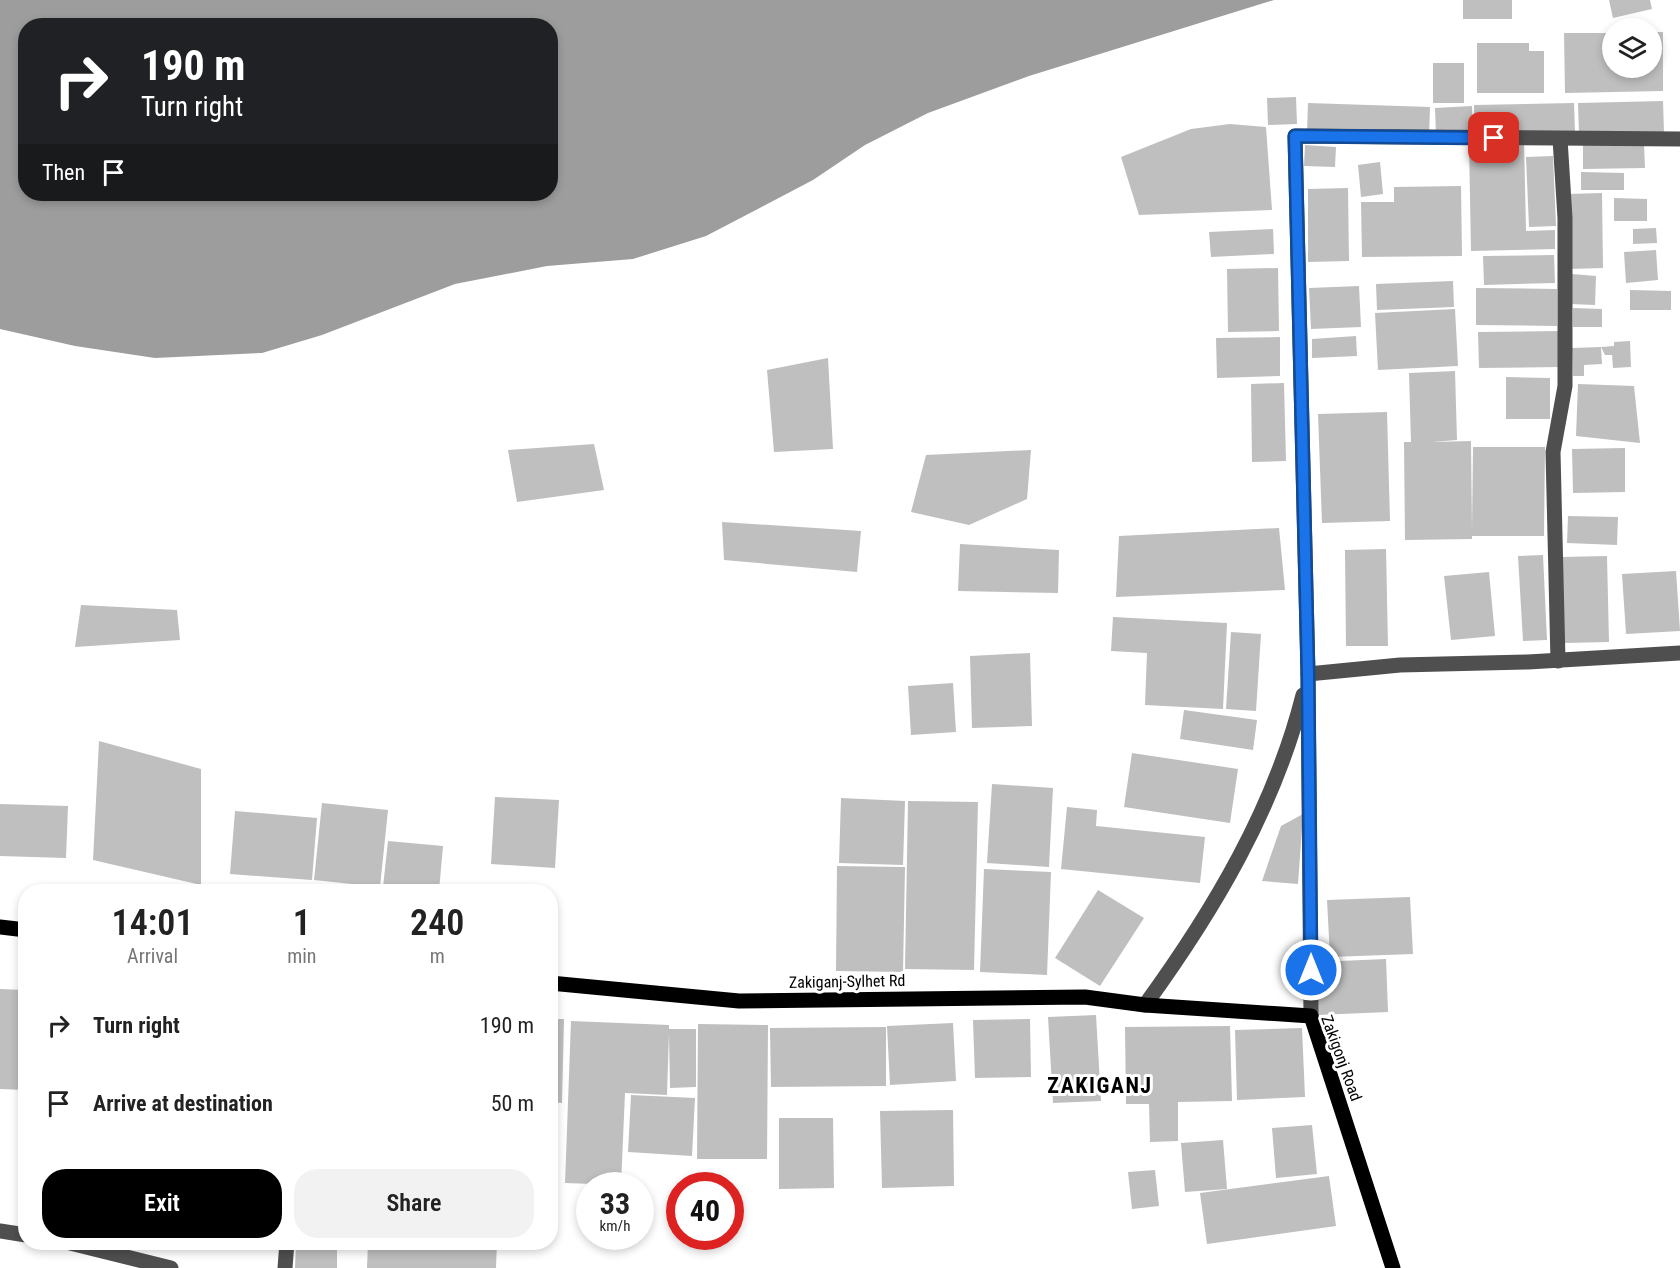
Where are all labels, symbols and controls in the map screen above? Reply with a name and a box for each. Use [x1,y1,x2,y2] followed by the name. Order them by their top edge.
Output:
[1602,18,1662,78] map controls
[1602,18,1662,78] button: layers
[141,41,246,90] text: 190 m
[42,42,120,120] icon: right
[141,91,243,123] text: Turn right
[1468,112,1519,163] pin
[1477,121,1510,154] icon: arrive
[97,156,130,189] icon: arrive
[42,160,85,185] text: Then
[112,902,194,944] text: 14:01
[293,902,311,944] text: 1
[410,902,464,944] text: 240
[1279,938,1343,1002] position arrow
[127,944,178,968] text: Arrival
[287,944,316,968] text: min
[430,944,445,968] text: m
[789,971,905,992] street label: Zakiganj-Sylhet Rd
[42,1009,75,1042] icon: right
[93,1013,180,1038] text: Turn right
[480,1013,534,1038] text: 190 m
[1317,1013,1366,1104] street label: Zakigonj Road
[1047,1073,1153,1098] district label: ZAKIGANJ
[42,1087,75,1120] icon: arrive
[93,1091,273,1116] text: Arrive at destination
[491,1091,534,1116] text: 50 m
[42,1169,282,1238] button: Exit
[294,1169,534,1238] button: Share
[666,1172,744,1250] speed limit sign: 40
[600,1186,630,1221] text: 33
[600,1217,630,1235] text: km/h

